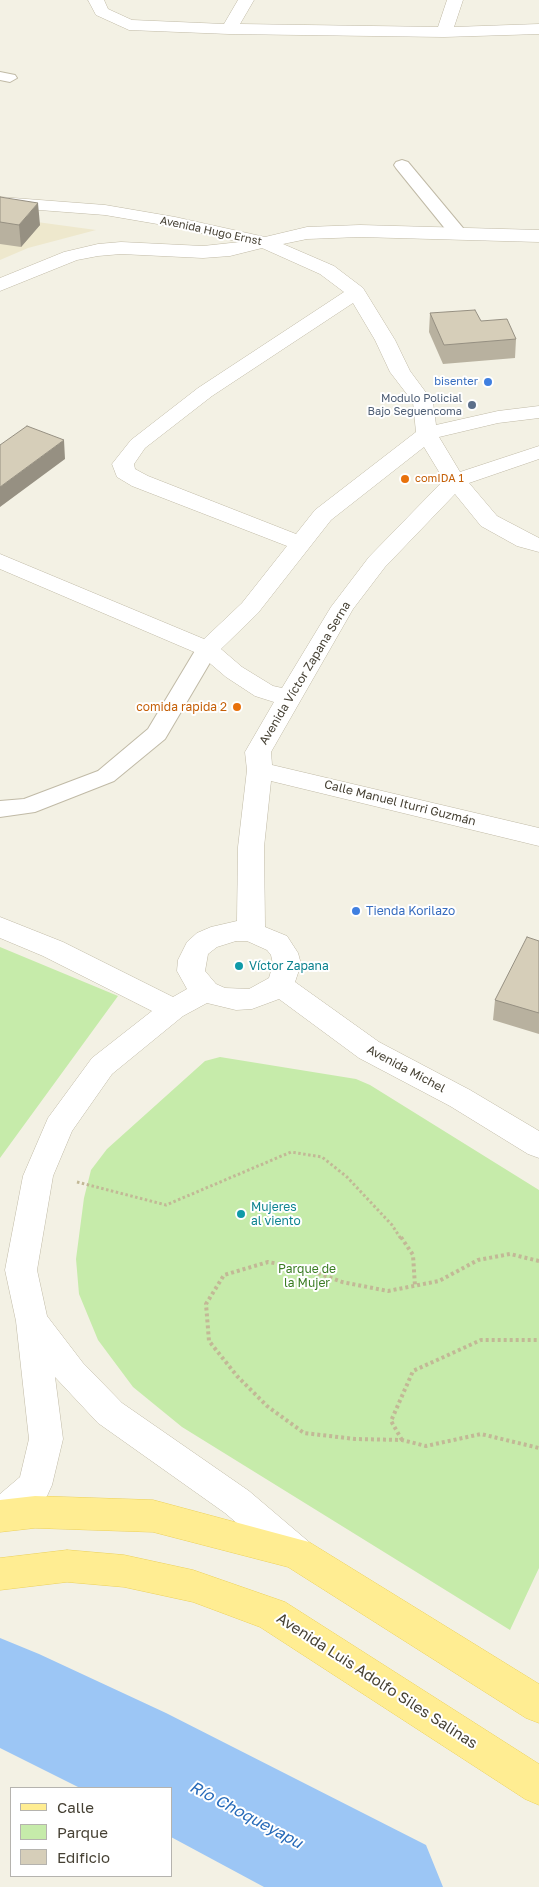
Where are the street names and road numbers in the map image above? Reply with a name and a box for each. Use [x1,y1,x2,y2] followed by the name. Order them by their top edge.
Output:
[159,214,263,248] street label: Avenida Hugo Ernst
[256,599,354,747] street label: Avenida Víctor Zapana Serna
[323,777,477,829] street label: Calle Manuel Iturri Guzmán
[364,1042,448,1096] street label: Avenida Michel
[273,1609,481,1753] street label: Avenida Luis Adolfo Siles Salinas

